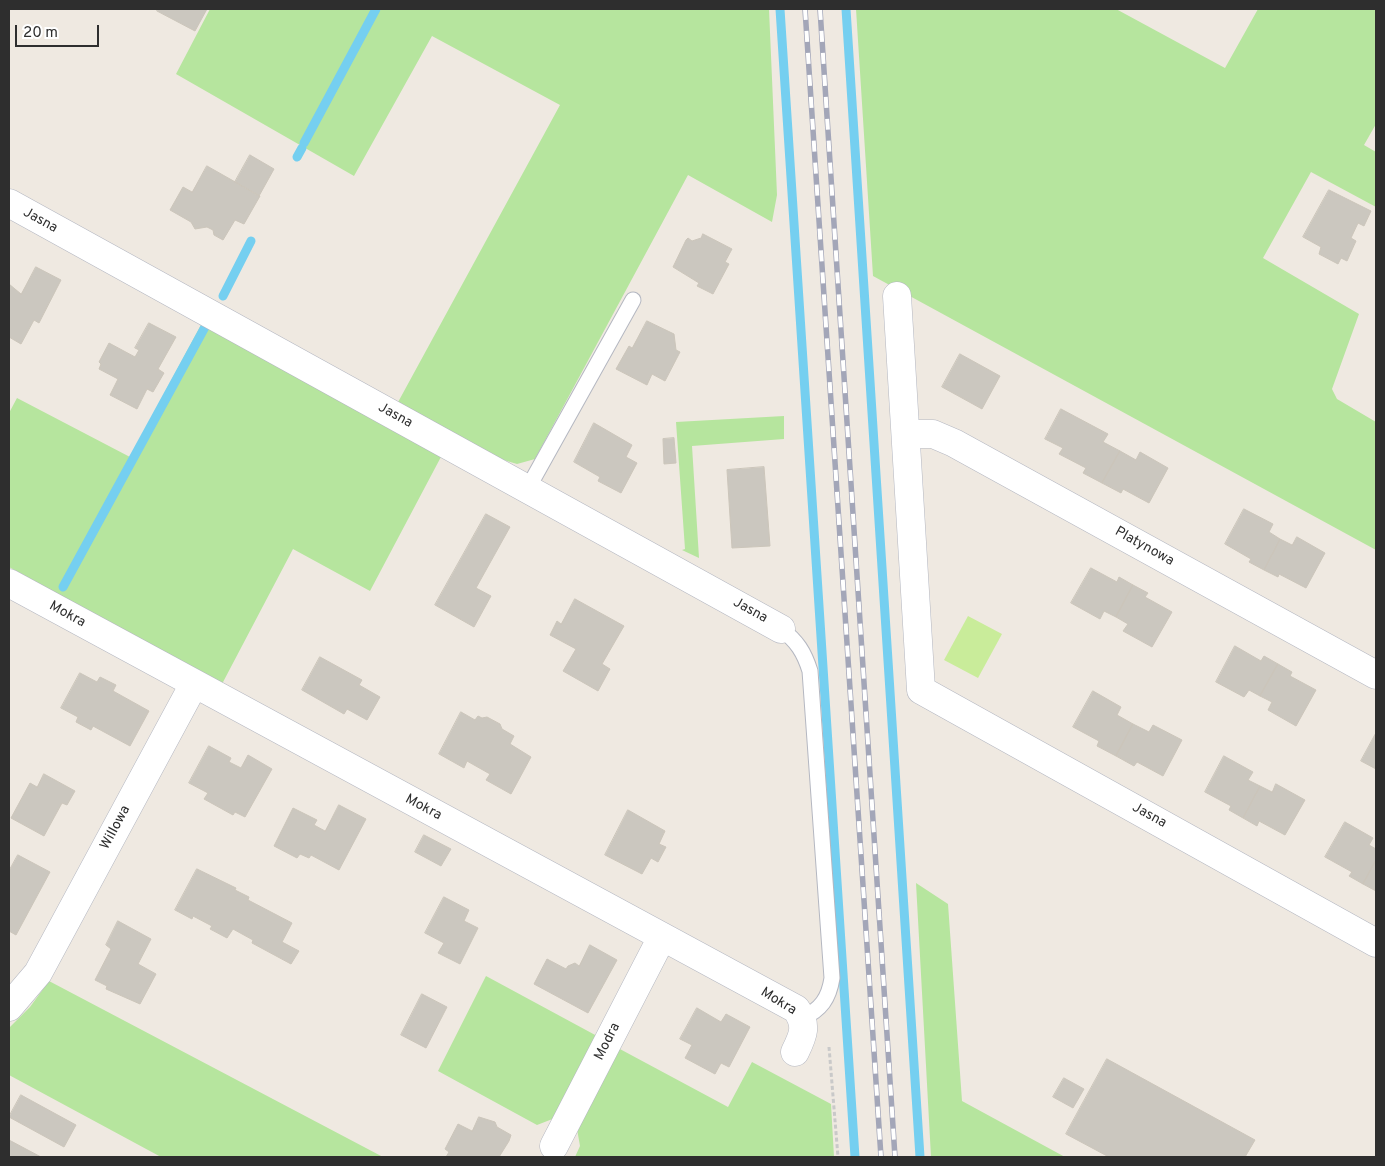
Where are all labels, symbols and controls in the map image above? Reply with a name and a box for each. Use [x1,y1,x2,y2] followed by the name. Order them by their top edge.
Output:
[18,15,101,47] scale bar
[23,24,58,43] text: 20 m
[20,205,60,237] street label: Jasna
[375,400,415,432] street label: Jasna
[1111,524,1177,570] street label: Platynowa
[730,595,770,627] street label: Jasna
[46,598,88,632] street label: Mokra
[402,791,444,825] street label: Mokra
[1129,800,1169,832] street label: Jasna
[97,803,135,853] street label: Willowa
[757,985,799,1019] street label: Mokra
[591,1020,625,1064] street label: Modra

